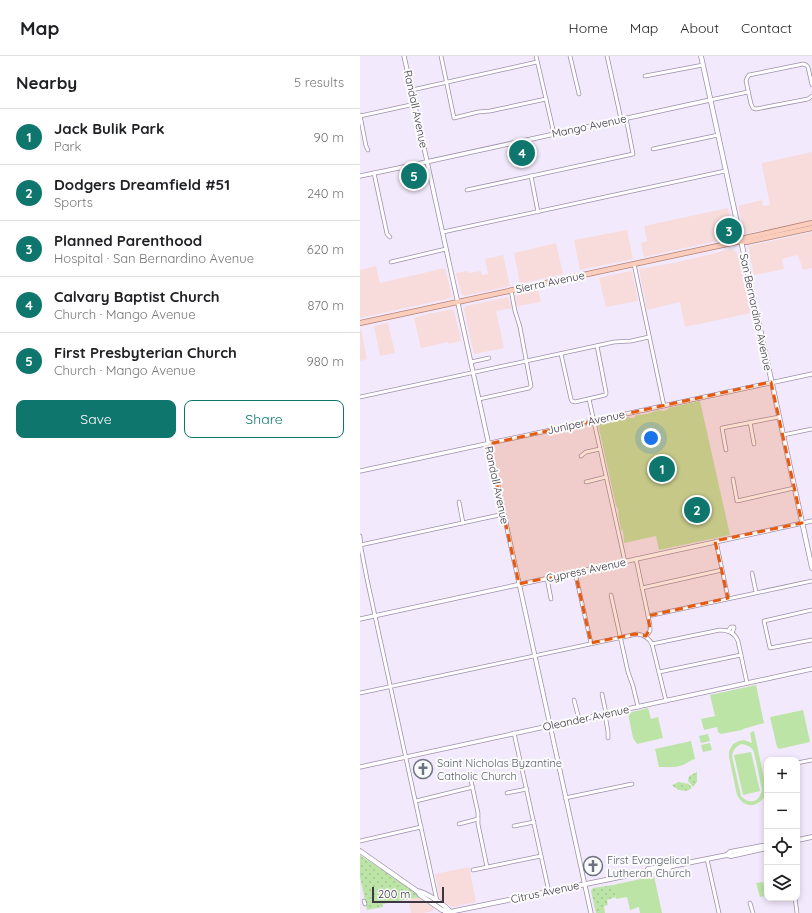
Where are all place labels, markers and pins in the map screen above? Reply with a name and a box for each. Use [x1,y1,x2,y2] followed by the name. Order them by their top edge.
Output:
[509,138,535,168] pin: 4
[401,161,427,191] pin: 5
[716,216,742,246] pin: 3
[649,454,675,484] pin: 1
[684,495,710,525] pin: 2
[437,756,562,783] place label: Saint Nicholas Byzantine Catholic Church
[412,758,434,780] church icon: Saint Nicholas Byzantine Catholic Church
[607,853,691,880] place label: First Evangelical Lutheran Church
[582,855,604,877] church icon: First Evangelical Lutheran Church

